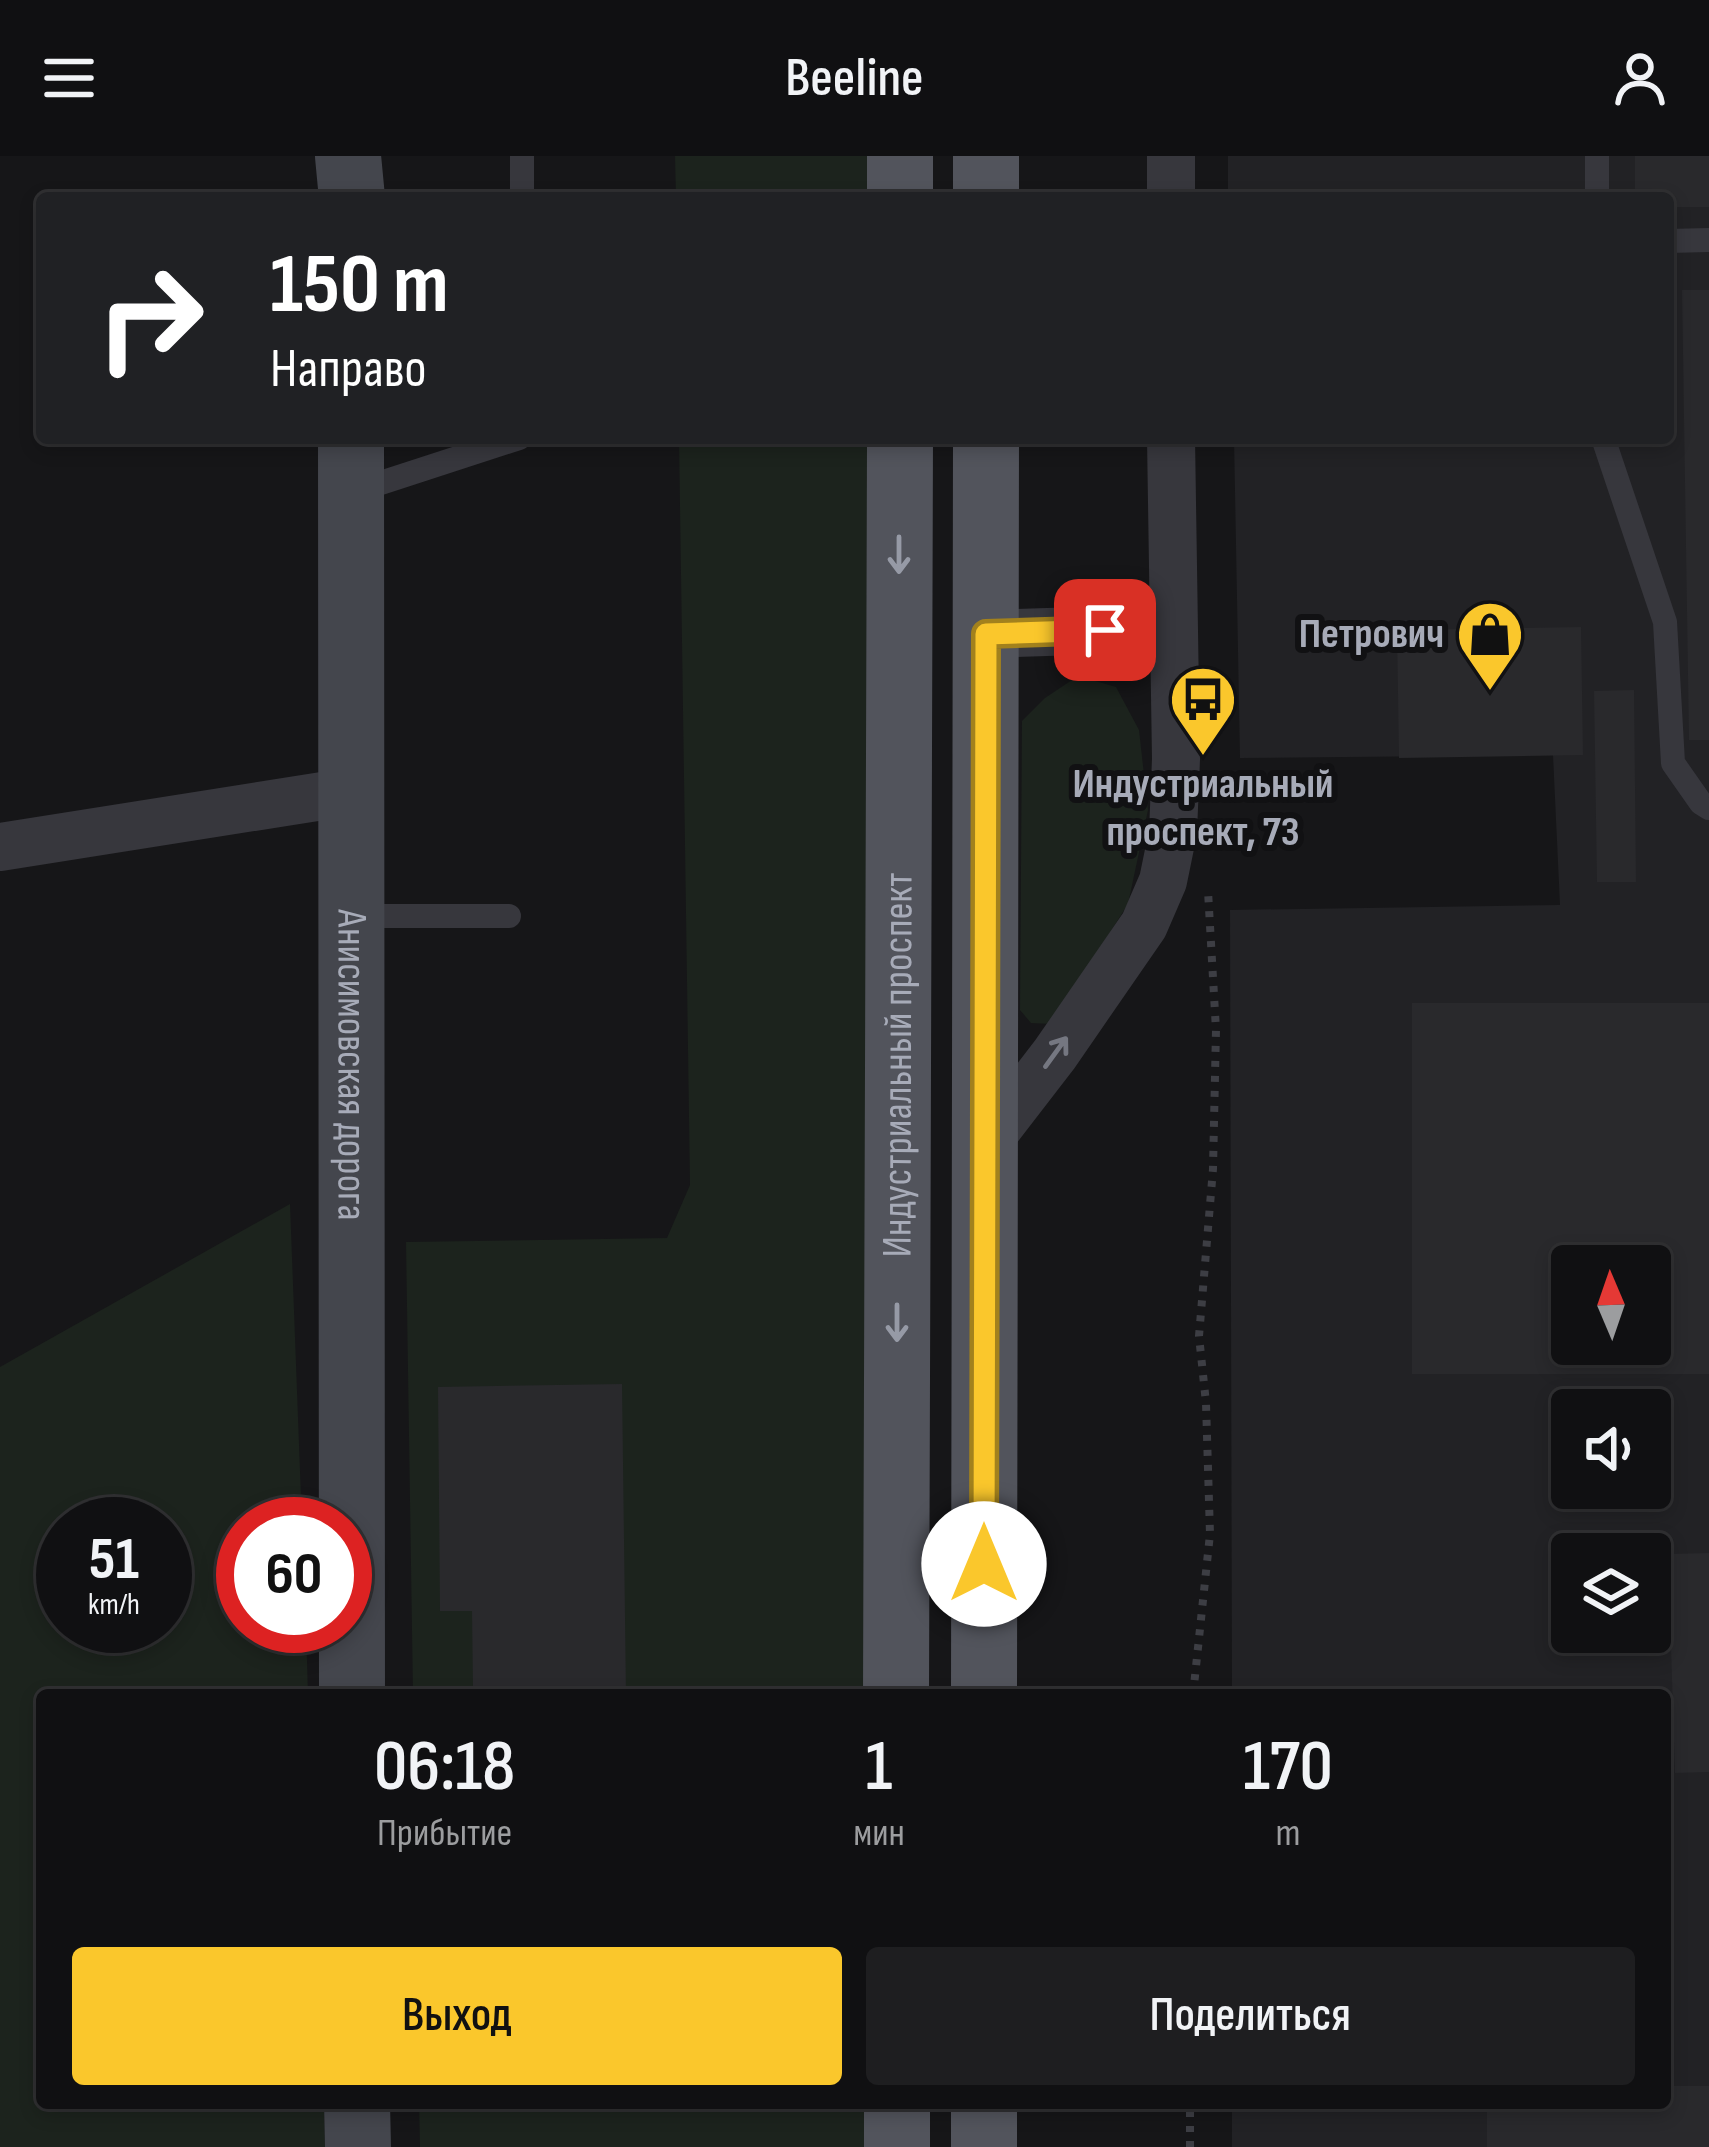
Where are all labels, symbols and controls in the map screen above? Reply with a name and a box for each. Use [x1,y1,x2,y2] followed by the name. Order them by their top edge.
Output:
[36,45,102,111] icon: menu
[1607,45,1673,111] icon: person
[785,46,924,111] text: Beeline
[270,235,449,336] text: 150 m
[72,240,228,396] icon: right
[270,337,427,402] text: Направо
[888,535,910,574] one-way arrow
[1054,579,1156,681] pin
[1072,597,1138,663] icon: arrive
[1455,599,1525,693] shop icon: Петрович
[1299,609,1444,660] place label: Петрович
[1168,664,1238,758] bus stop icon: Индустриальный проспект, 73
[1073,759,1333,858] place label: Индустриальный проспект, 73
[872,872,924,1258] street label: Индустриальный проспект
[326,908,377,1221] street label: Анисимовская дорога
[1042,1036,1068,1069] one-way arrow
[1551,1245,1671,1365] north arrow
[1551,1245,1671,1653] map controls
[886,1303,908,1342] one-way arrow
[1551,1389,1671,1509] button: sound
[216,1497,372,1653] speed limit sign: 60
[921,1501,1047,1627] position arrow
[89,1524,139,1596] text: 51
[1551,1533,1671,1653] button: layers
[88,1587,140,1623] text: km/h
[374,1724,515,1811] text: 06:18
[866,1724,893,1811] text: 1
[1243,1724,1333,1811] text: 170
[377,1810,512,1857] text: Прибытие
[853,1810,905,1857] text: мин
[1275,1810,1300,1857] text: m
[72,1947,842,2085] button: Выход
[866,1947,1635,2085] button: Поделиться

